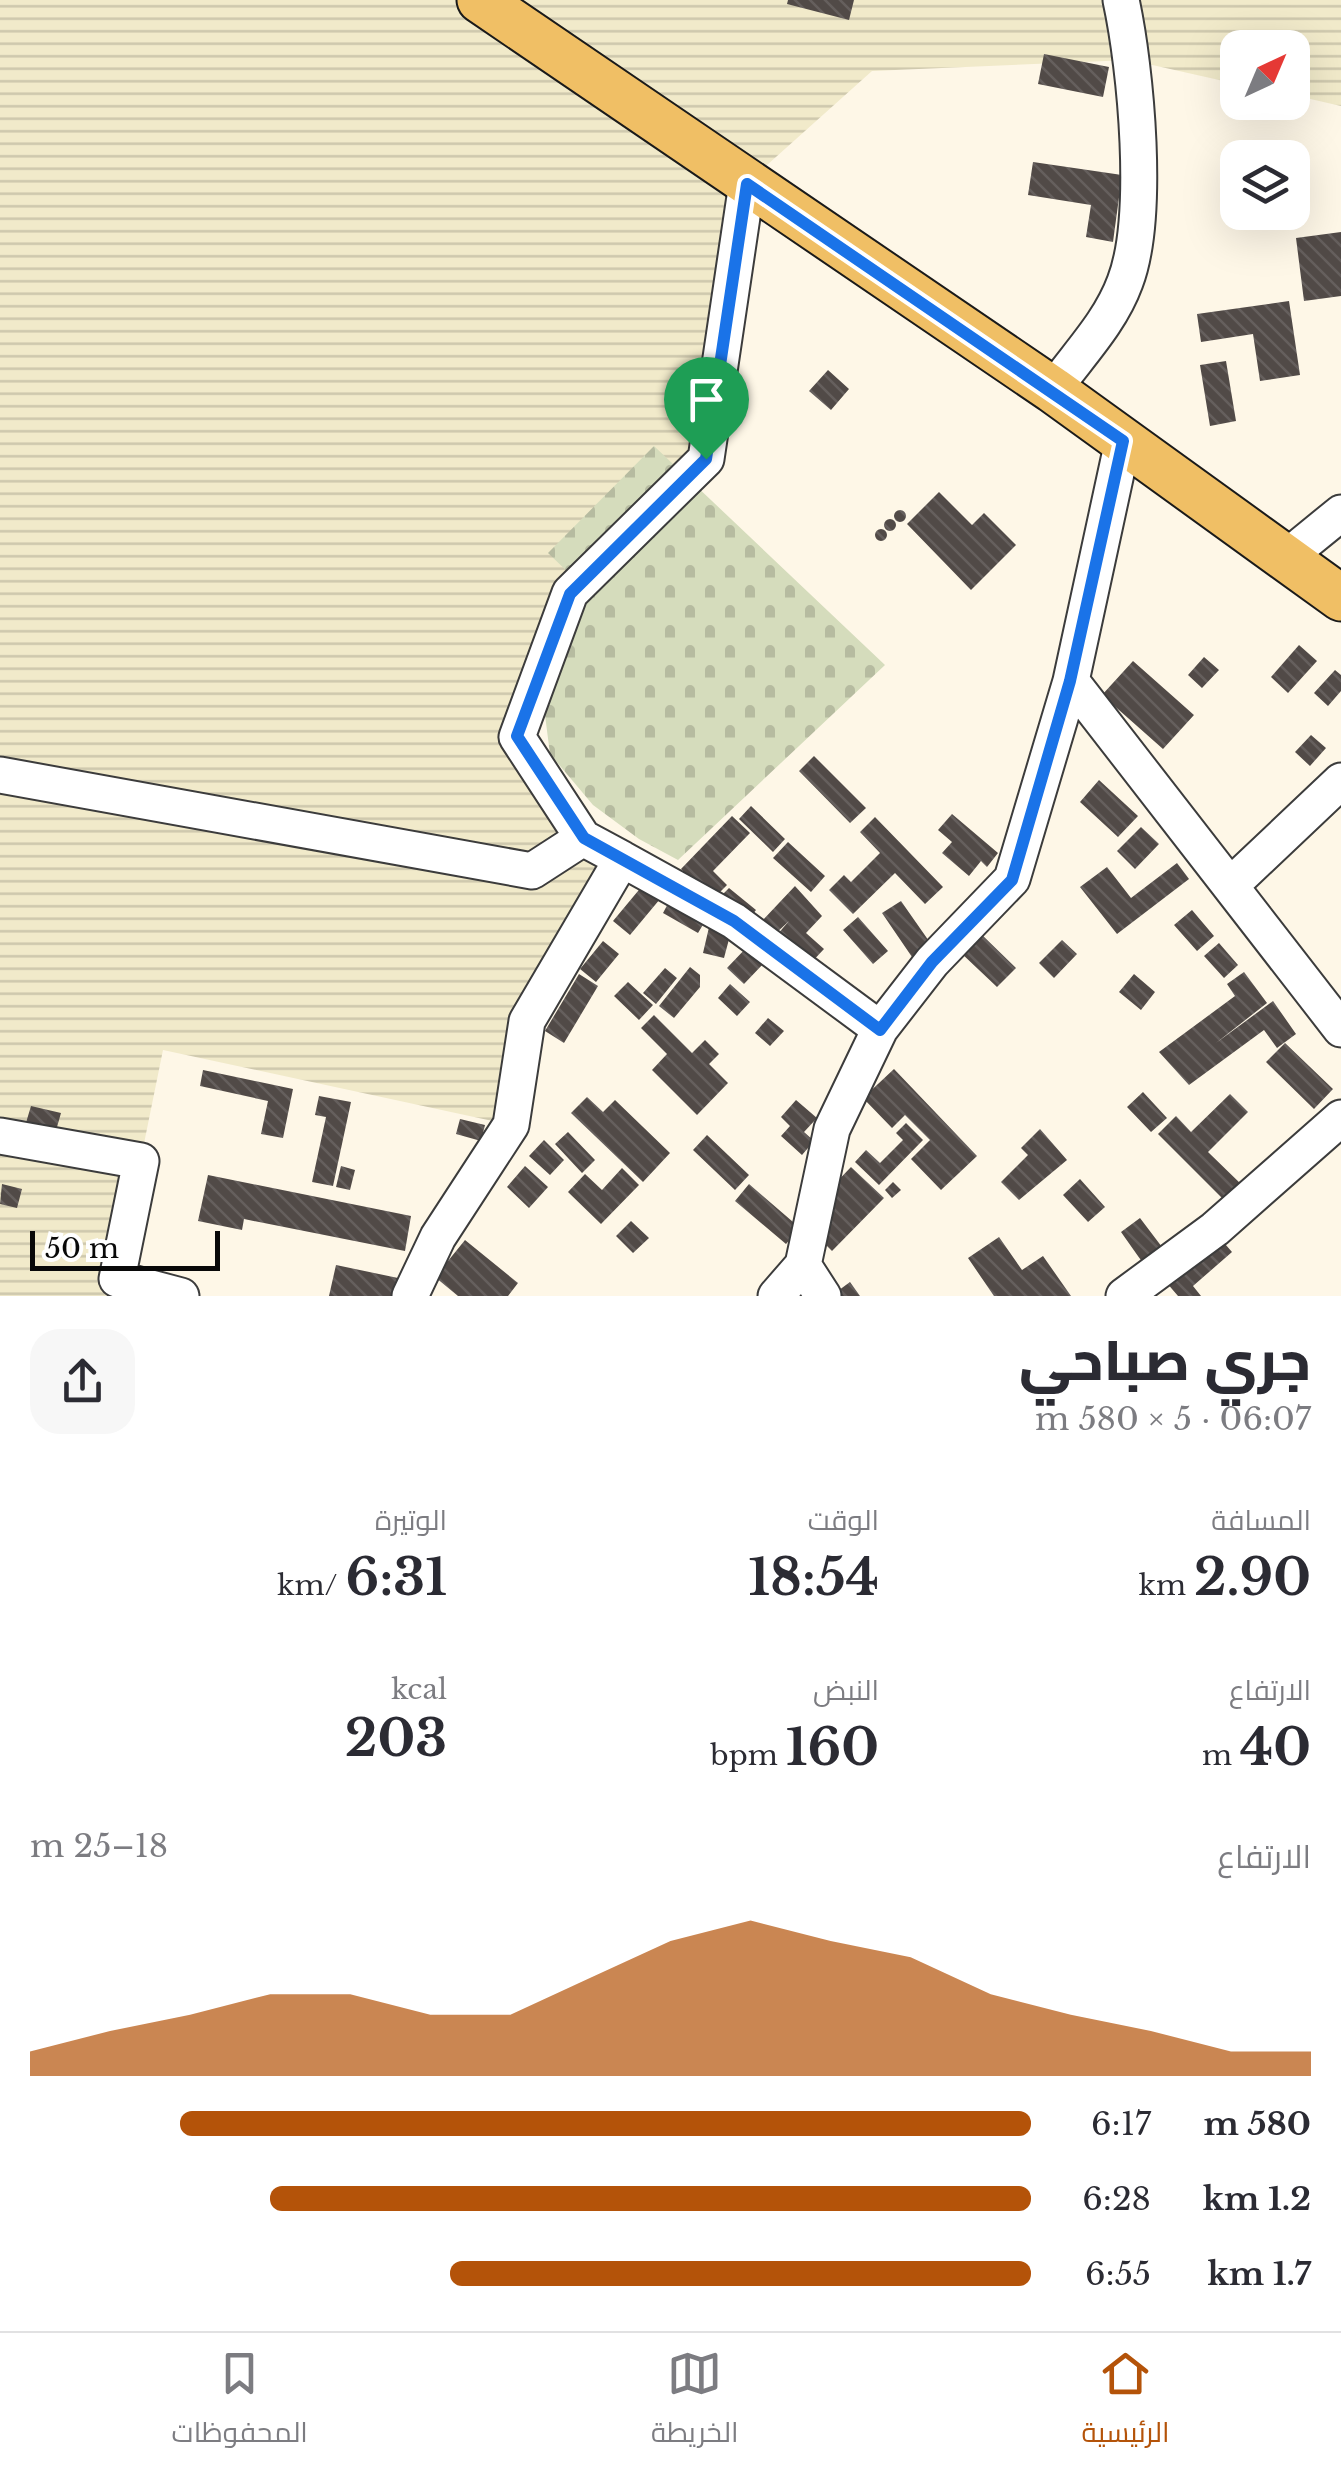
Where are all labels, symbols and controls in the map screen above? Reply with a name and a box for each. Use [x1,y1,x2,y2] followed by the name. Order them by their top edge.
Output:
[1220,30,1310,120] north arrow
[1220,30,1310,230] map controls
[1220,140,1310,230] button: layers
[664,357,749,460] pin
[679,372,734,427] icon: arrive
[30,1226,220,1270] scale bar
[45,1231,119,1266] text: 50 m
[1019,1327,1311,1395] text: جري صباحي
[30,1329,135,1434] button: share
[1035,1399,1311,1439] text: 06:07 · 5 × 580 m
[375,1503,447,1538] text: الوتيرة
[808,1503,879,1538] text: الوقت
[1211,1503,1311,1538] text: المسافة
[345,1546,447,1609] text: 6:31
[748,1546,879,1609] text: 18:54
[1194,1546,1311,1609] text: 2.90
[277,1568,345,1603] text: /km
[1139,1568,1194,1603] text: km
[391,1672,447,1707] text: kcal
[813,1673,879,1708] text: النبض
[1229,1673,1311,1708] text: الارتفاع
[345,1707,447,1770] text: 203
[786,1716,879,1779] text: 160
[1240,1716,1311,1779] text: 40
[710,1738,786,1773] text: bpm
[1202,1738,1240,1773] text: m
[30,1826,168,1866] text: 18–25 m
[1217,1837,1311,1877] text: الارتفاع
[1091,2104,1151,2144] text: 6:17
[1204,2104,1311,2144] text: 580 m
[1082,2179,1151,2219] text: 6:28
[1203,2179,1311,2219] text: 1.2 km
[1085,2254,1151,2294] text: 6:55
[1207,2254,1311,2294] text: 1.7 km
[172,2346,308,2458] tab: المحفوظات
[651,2346,738,2458] tab: الخريطة
[1082,2346,1169,2458] tab: الرئيسية

